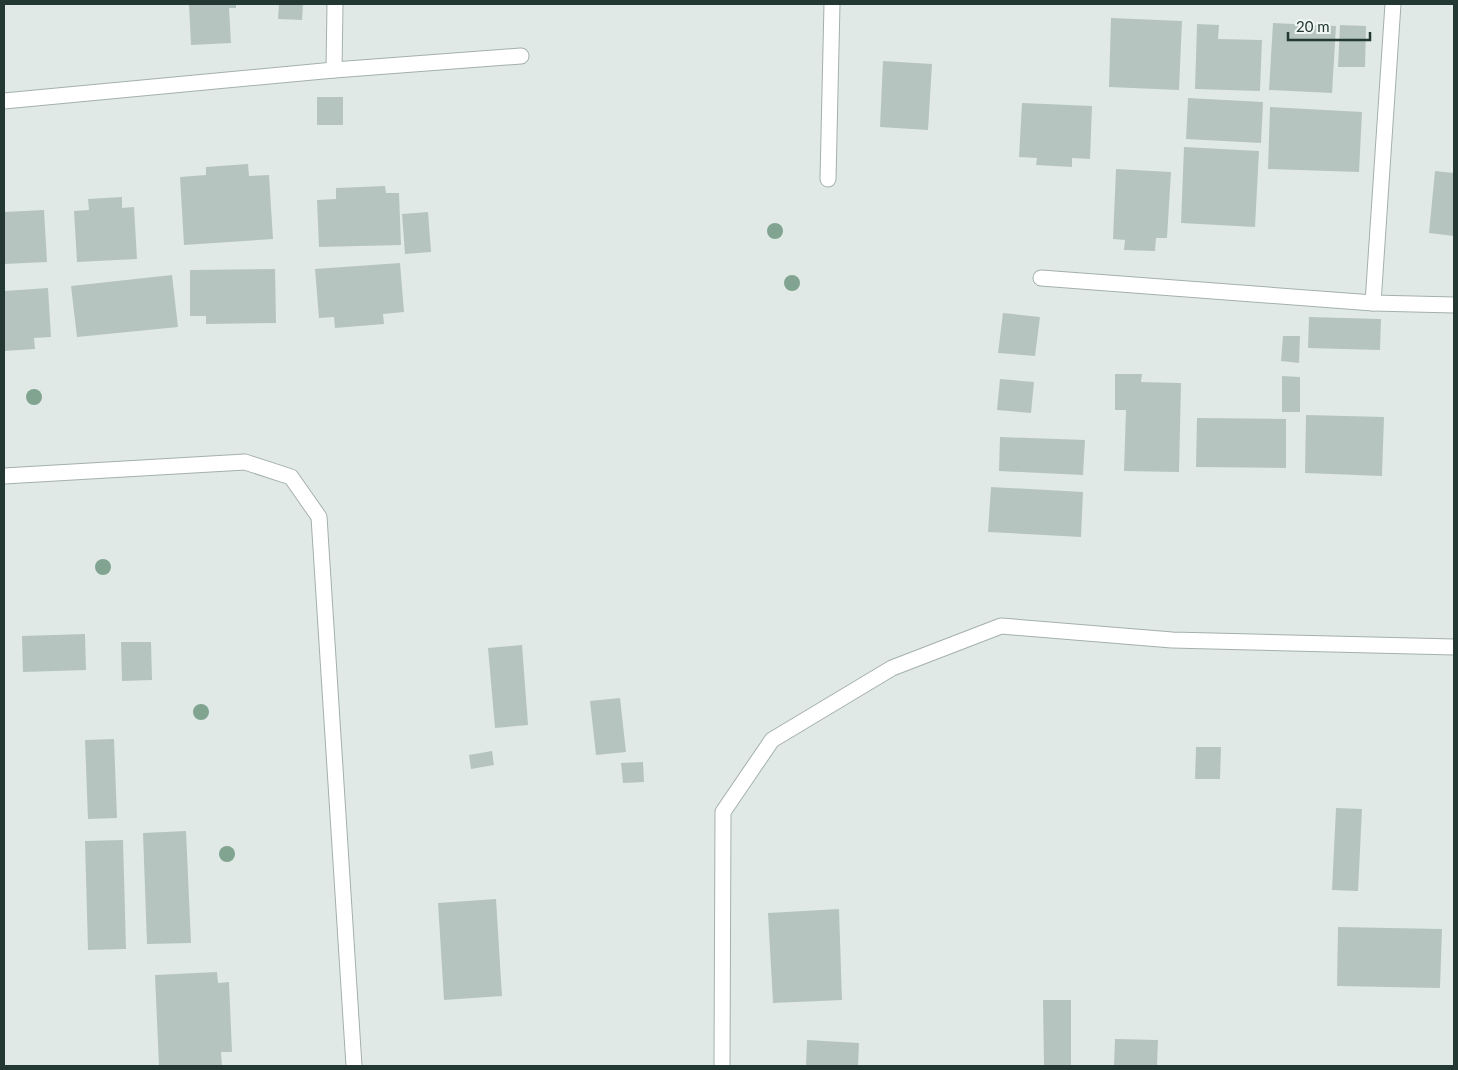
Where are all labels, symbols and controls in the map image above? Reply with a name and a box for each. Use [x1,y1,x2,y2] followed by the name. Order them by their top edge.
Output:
[1288,10,1370,42] scale bar
[1296,17,1330,35] text: 20 m

